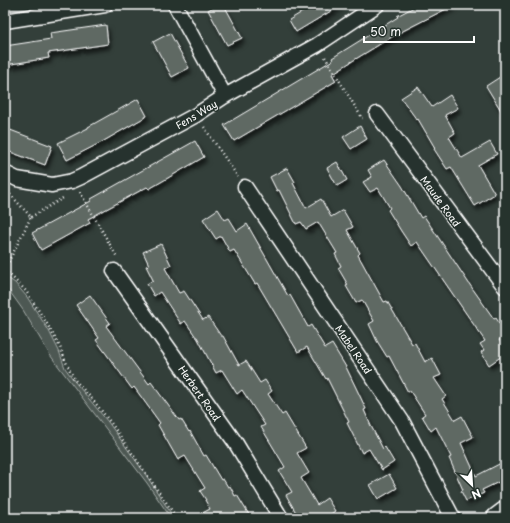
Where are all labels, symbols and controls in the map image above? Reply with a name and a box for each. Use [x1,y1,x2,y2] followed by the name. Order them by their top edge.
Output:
[364,18,474,44] scale bar
[370,22,401,40] text: 50 m
[172,96,220,132] street label: Fens Way
[417,172,465,230] street label: Maude Road
[332,321,376,377] street label: Mabel Road
[175,362,225,424] street label: Herbert Road
[452,465,492,505] north arrow
[469,485,484,504] text: N

